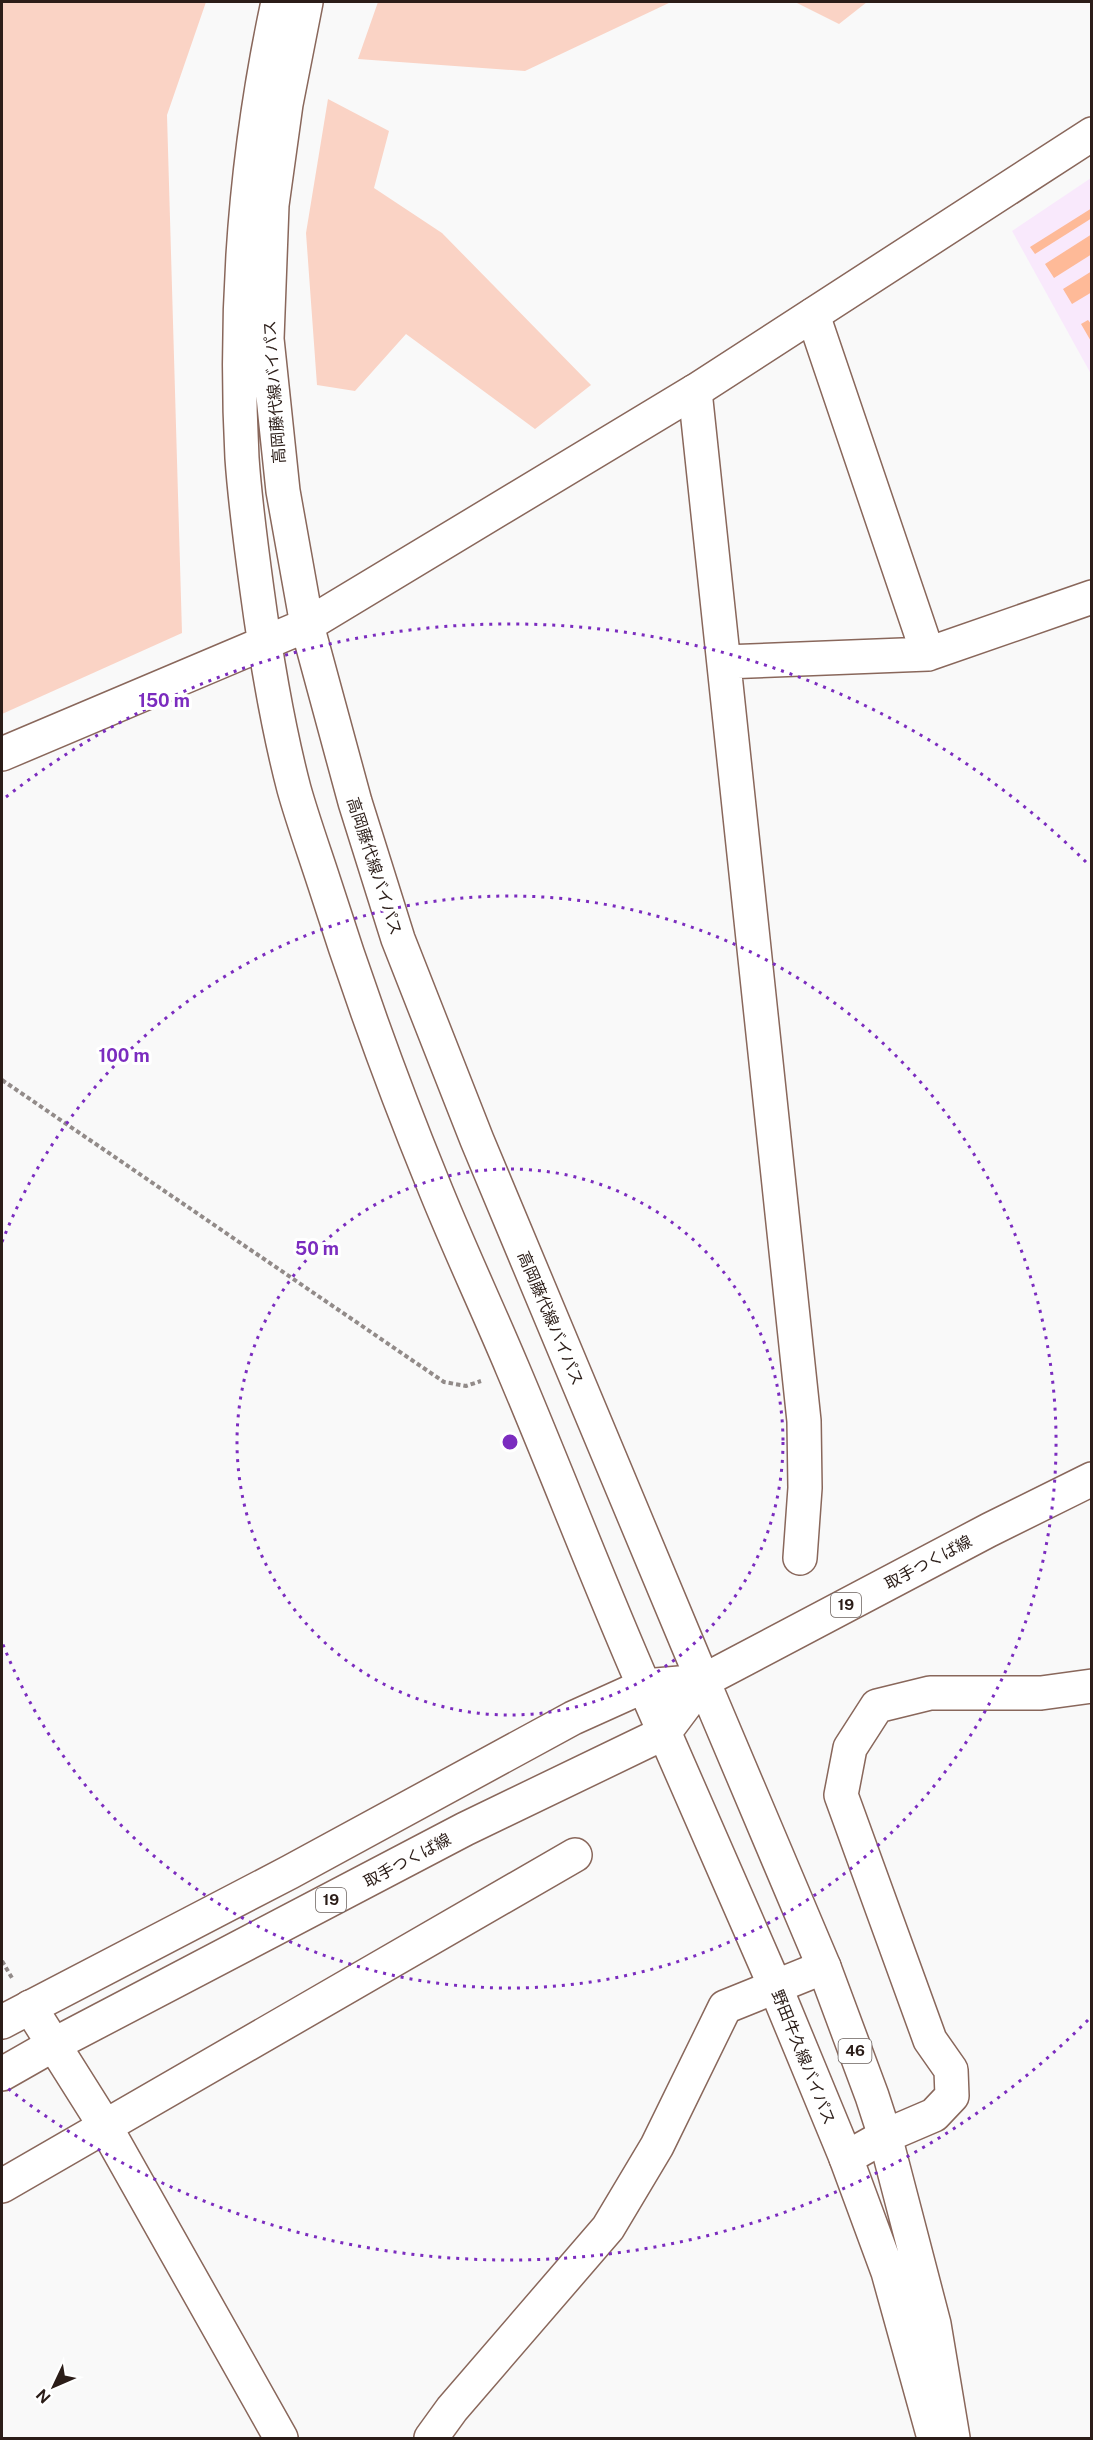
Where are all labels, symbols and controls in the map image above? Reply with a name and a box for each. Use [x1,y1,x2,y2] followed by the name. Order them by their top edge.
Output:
[260,320,289,464] street label: 高岡藤代線バイパス
[138,690,190,711] text: 150 m
[343,795,406,937] street label: 高岡藤代線バイパス
[98,1045,150,1066] text: 100 m
[295,1238,339,1259] text: 50 m
[514,1248,587,1388] street label: 高岡藤代線バイパス
[500,1432,520,1452] centre of rings
[881,1532,975,1593] street label: 取手つくば線
[831,1593,861,1617] road number: 19
[360,1830,454,1891] street label: 取手つくば線
[316,1888,346,1912] road number: 19
[768,1987,839,2127] street label: 野田牛久線バイパス
[838,2039,872,2063] road number: 46
[24,2356,84,2416] north arrow
[32,2385,55,2407] text: N

